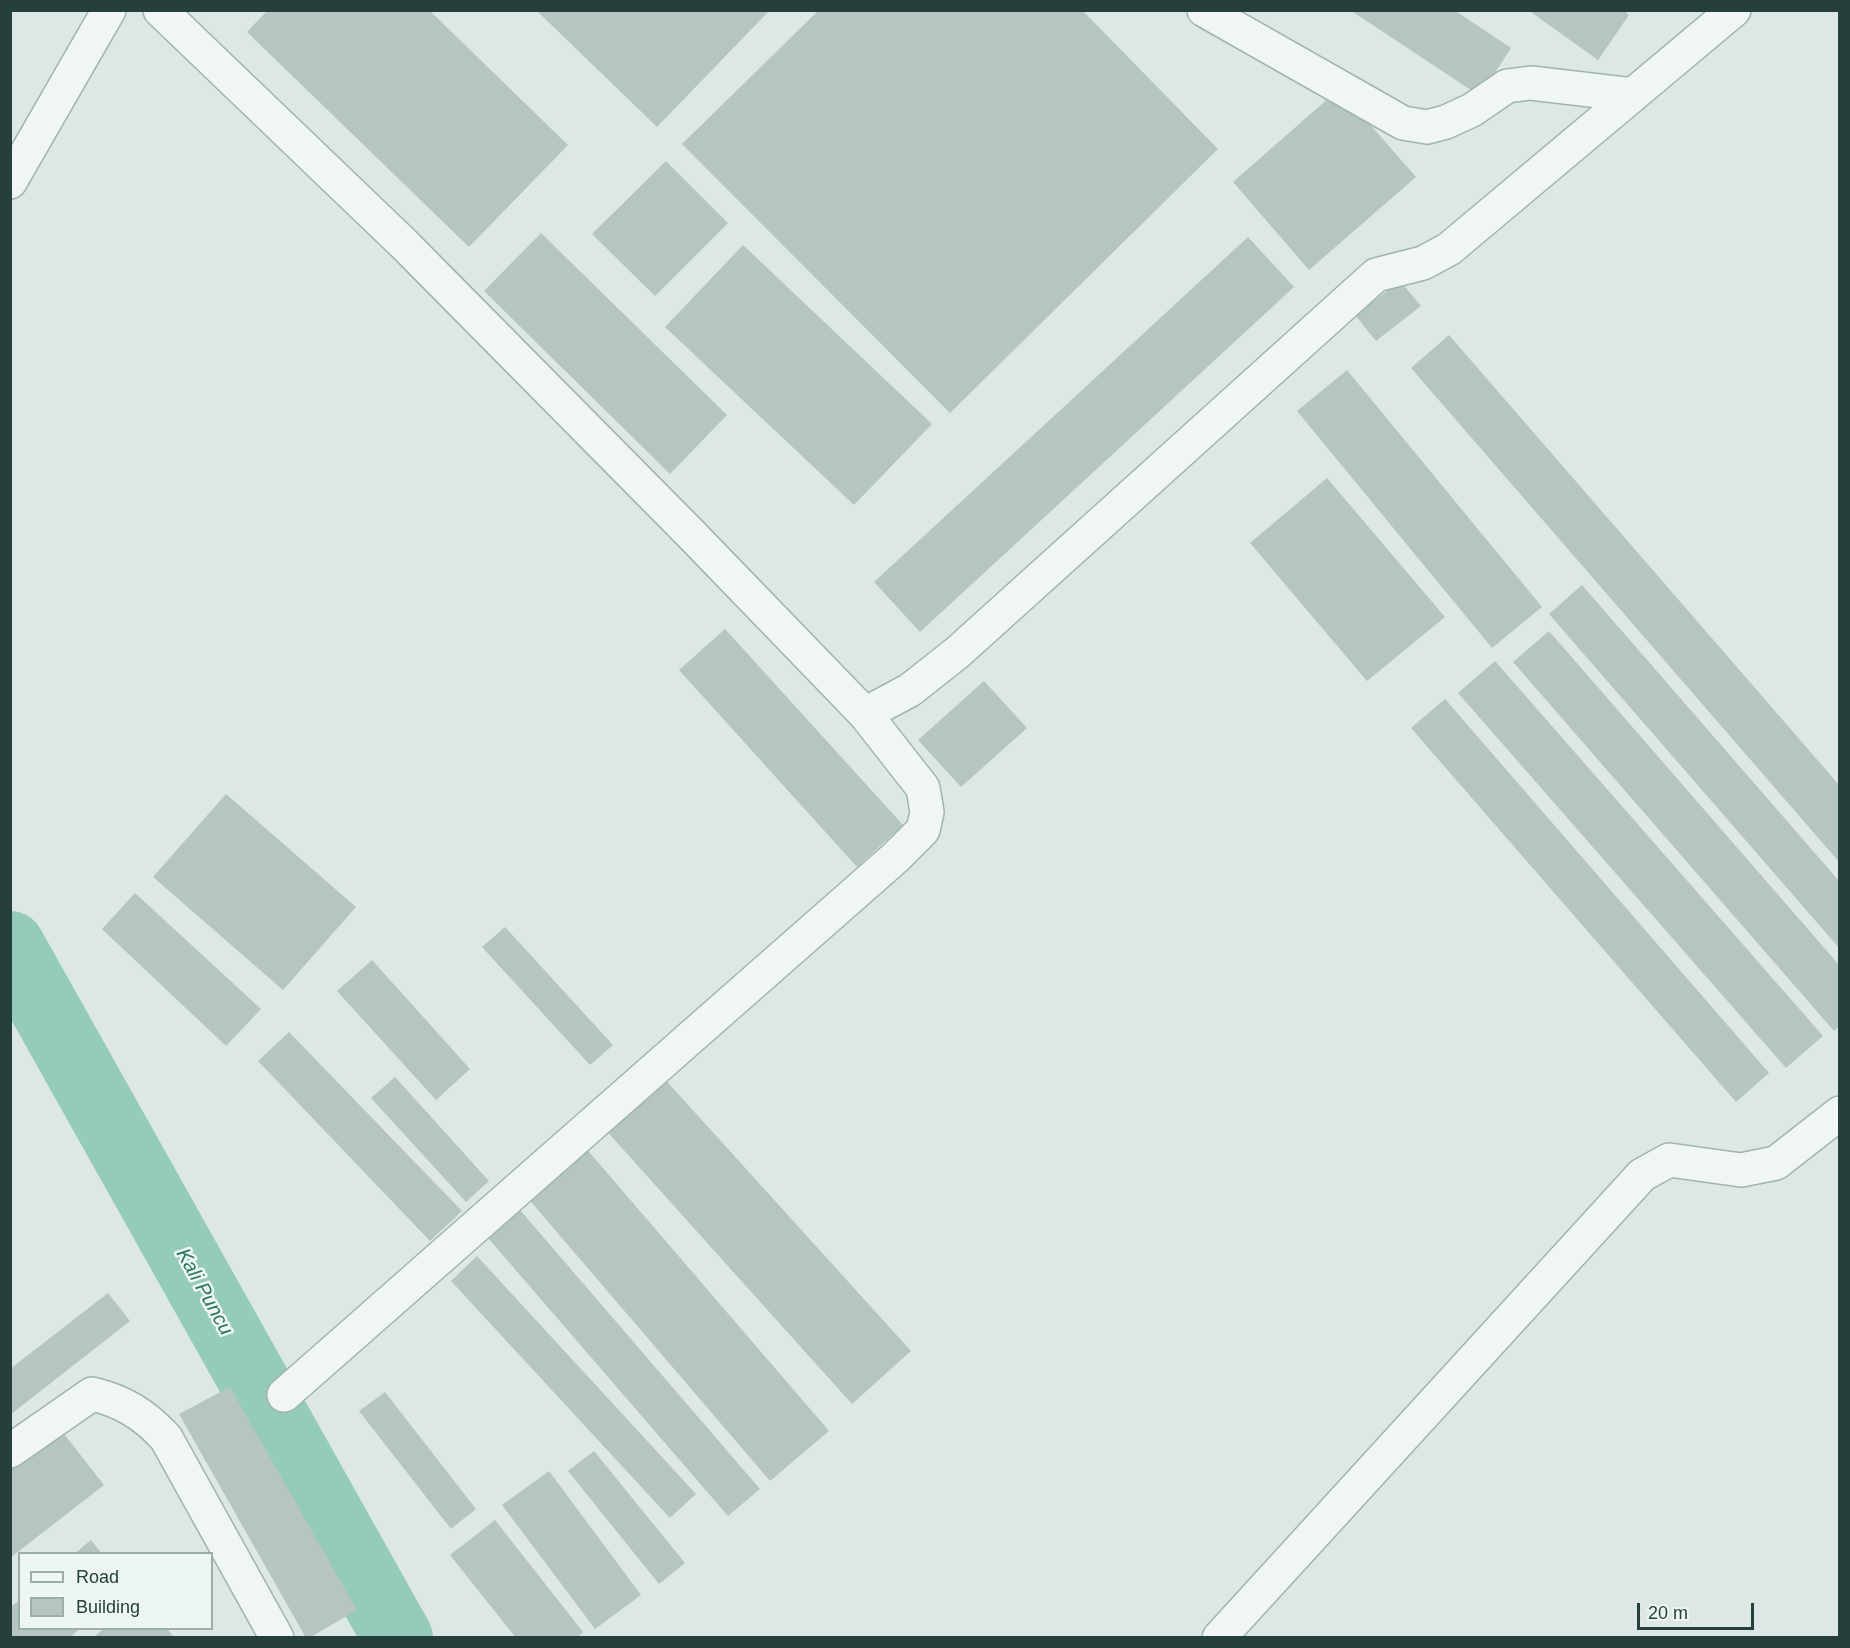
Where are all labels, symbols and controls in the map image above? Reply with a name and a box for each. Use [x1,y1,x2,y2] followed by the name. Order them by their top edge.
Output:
[170,1244,238,1340] water label: Kali Puncu
[18,1552,213,1630] legend
[76,1567,119,1587] text: Road
[1640,1591,1757,1629] scale bar
[76,1597,140,1617] text: Building
[1648,1603,1688,1623] text: 20 m

